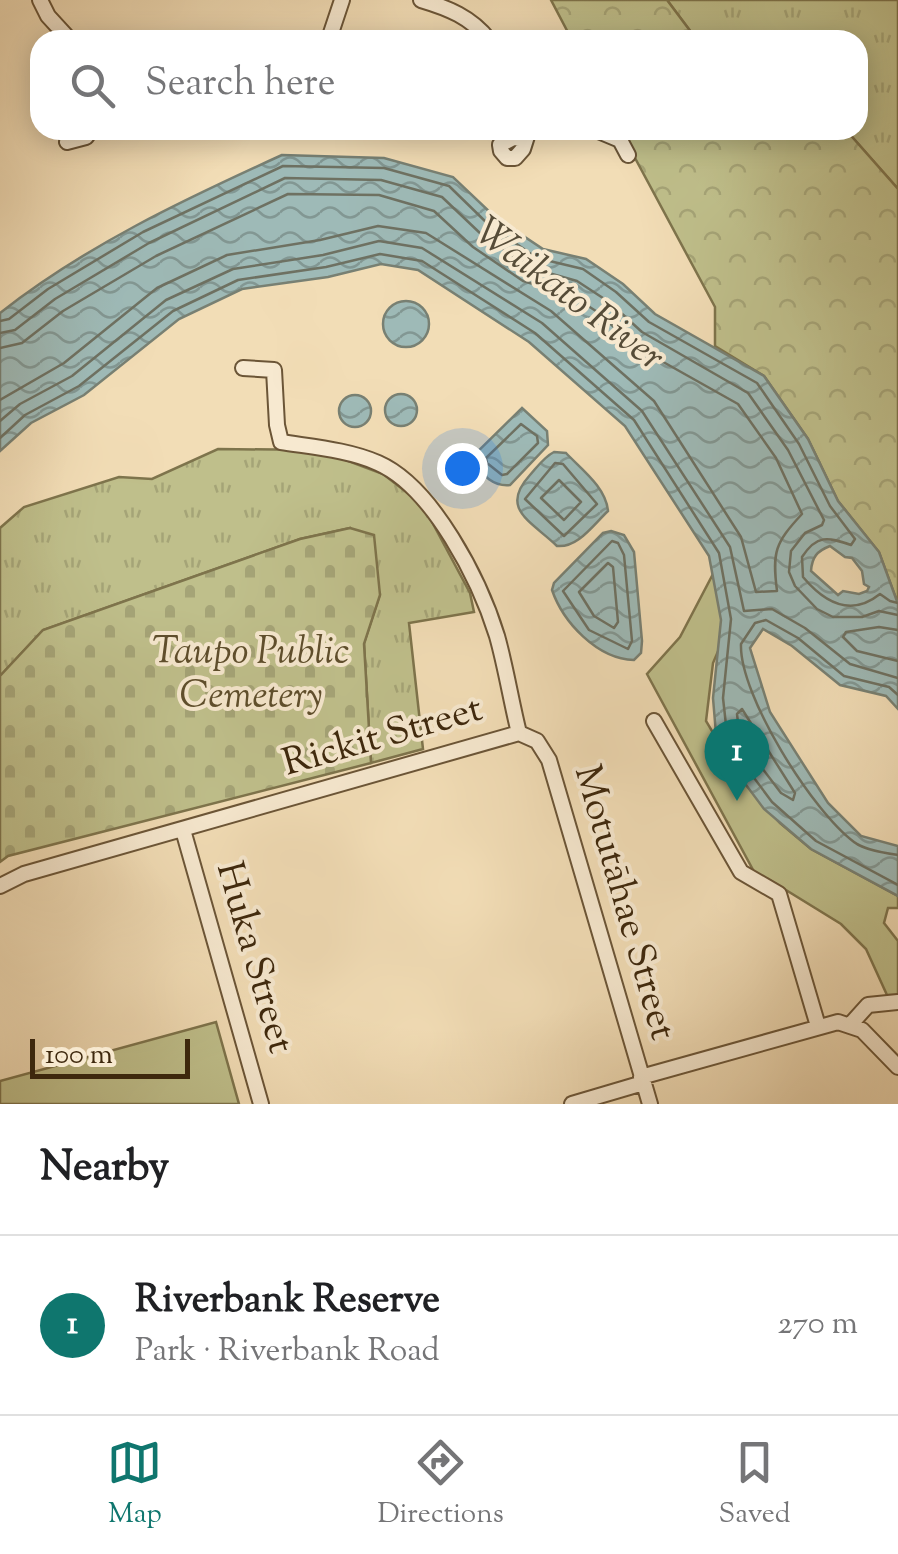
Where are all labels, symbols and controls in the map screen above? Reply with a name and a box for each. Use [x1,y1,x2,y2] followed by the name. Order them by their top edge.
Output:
[30,30,868,140] search box
[65,58,120,113] icon: search
[145,58,336,112] text: Search here
[461,205,675,387] water label: Waikato River
[437,443,488,494] your location
[152,627,350,725] park label: Taupo Public Cemetery
[277,684,489,792] street label: Rickit Street
[704,718,770,801] pin: 1
[558,759,688,1047] street label: Motutāhae Street
[200,856,306,1060] street label: Huka Street
[30,1034,190,1078] scale bar
[45,1036,113,1076] text: 100 m
[40,1139,169,1199] text: Nearby
[135,1275,440,1329] text: Riverbank Reserve
[67,1302,78,1348] text: 1
[777,1302,858,1348] text: 270 m
[135,1329,440,1375] text: Park · Riverbank Road
[107,1435,162,1535] tab: Map
[377,1435,504,1535] tab: Directions
[719,1435,791,1535] tab: Saved

